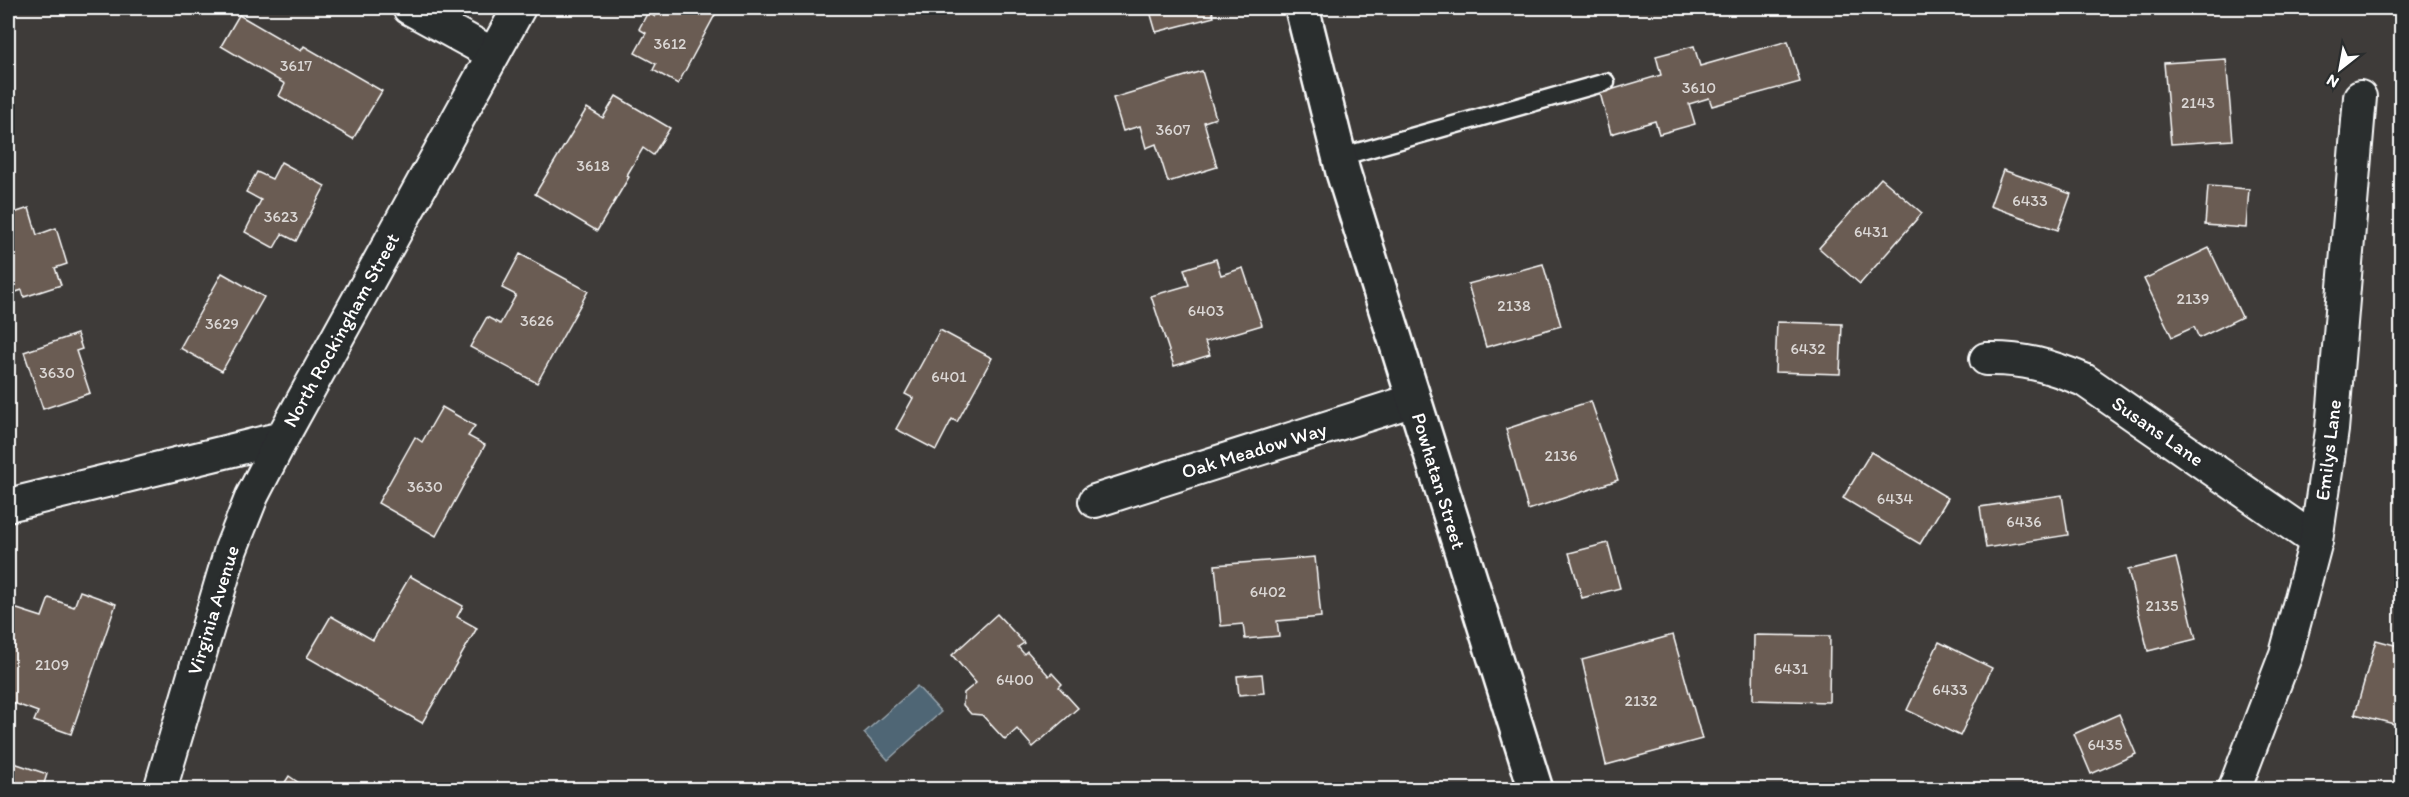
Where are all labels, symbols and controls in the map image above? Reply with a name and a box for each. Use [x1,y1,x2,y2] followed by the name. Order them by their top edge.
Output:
[653,34,687,53] house number: 3612
[2310,39,2370,99] north arrow
[280,56,312,75] house number: 3617
[2323,71,2342,92] text: N
[1682,78,1716,97] house number: 3610
[2181,93,2215,112] house number: 2143
[1156,120,1191,139] house number: 3607
[576,156,610,175] house number: 3618
[2012,191,2048,210] house number: 6433
[264,207,298,226] house number: 3623
[1854,222,1889,241] house number: 6431
[278,229,404,431] street label: North Rockingham Street
[2177,289,2209,308] house number: 2139
[1497,296,1531,315] house number: 2138
[1188,301,1225,320] house number: 6403
[520,311,554,330] house number: 3626
[205,314,239,333] house number: 3629
[1790,339,1826,358] house number: 6432
[39,363,75,382] house number: 3630
[931,367,967,386] house number: 6401
[2107,391,2209,471] street label: Susans Lane
[2310,398,2346,502] street label: Emilys Lane
[1407,410,1471,552] street label: Powhatan Street
[1178,416,1330,483] street label: Oak Meadow Way
[1544,446,1578,465] house number: 2136
[407,477,443,496] house number: 3630
[1877,489,1914,508] house number: 6434
[2006,512,2042,531] house number: 6436
[182,542,244,678] street label: Virginia Avenue
[1250,582,1287,601] house number: 6402
[2146,596,2178,615] house number: 2135
[35,655,69,674] house number: 2109
[1774,659,1809,678] house number: 6431
[996,670,1034,689] house number: 6400
[1932,680,1968,699] house number: 6433
[1625,691,1658,710] house number: 2132
[2087,735,2123,754] house number: 6435

